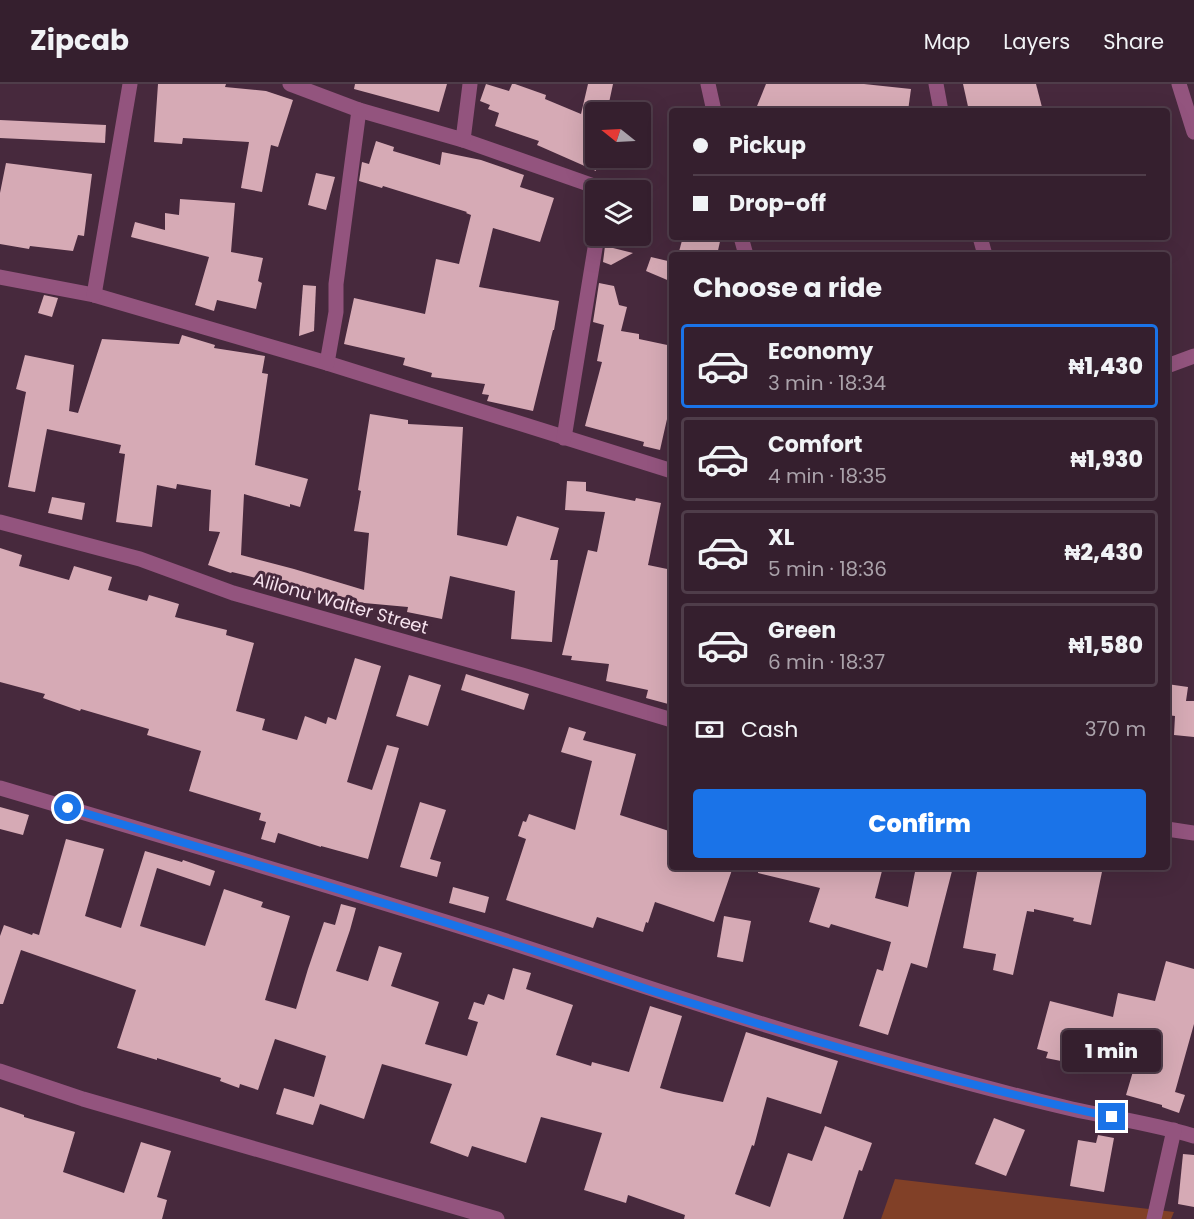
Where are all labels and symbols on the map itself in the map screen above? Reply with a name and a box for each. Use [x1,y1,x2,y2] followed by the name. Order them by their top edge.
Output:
[585,102,651,168] north arrow
[251,566,431,640] street label: Alilonu Walter Street
[54,794,81,821] route start
[1062,1030,1162,1072] callout: 1 min
[1098,1103,1125,1130] route end

